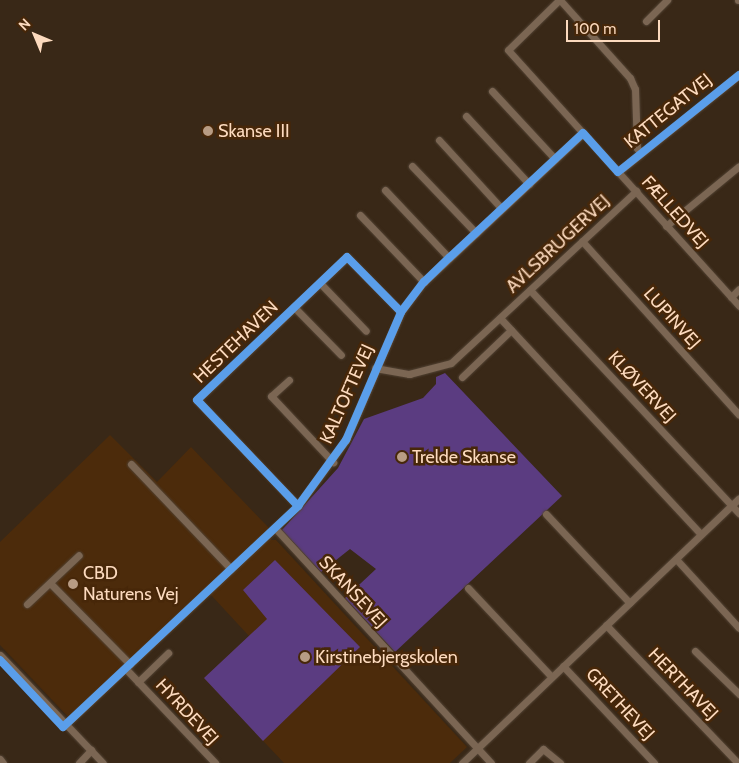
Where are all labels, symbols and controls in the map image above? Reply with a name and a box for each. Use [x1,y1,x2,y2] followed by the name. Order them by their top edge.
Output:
[10,10,60,60] north arrow
[569,10,663,42] scale bar
[15,15,34,34] text: N
[574,20,616,38] text: 100 m
[620,69,716,153] street label: KATTEGATVEJ
[218,120,290,142] place label: Skanse III
[202,125,214,137] marker: Skanse III
[637,171,713,253] street label: FÆLLEDVEJ
[502,191,614,297] street label: AVLSBRUGERVEJ
[639,283,705,353] street label: LUPINVEJ
[189,296,283,388] street label: HESTEHAVEN
[315,341,379,447] street label: KALTOFTEVEJ
[604,347,680,427] street label: KLØVERVEJ
[412,446,516,468] place label: Trelde Skanse
[396,451,408,463] marker: Trelde Skanse
[314,552,392,632] street label: SKANSEVEJ
[83,563,179,606] place label: CBD Naturens Vej
[67,578,79,590] marker: CBD Naturens Vej
[644,644,722,724] street label: HERTHAVEJ
[315,646,458,668] place label: Kirstinebjergskolen
[299,651,311,663] marker: Kirstinebjergskolen
[581,663,659,745] street label: GRETHEVEJ
[151,675,223,749] street label: HYRDEVEJ

